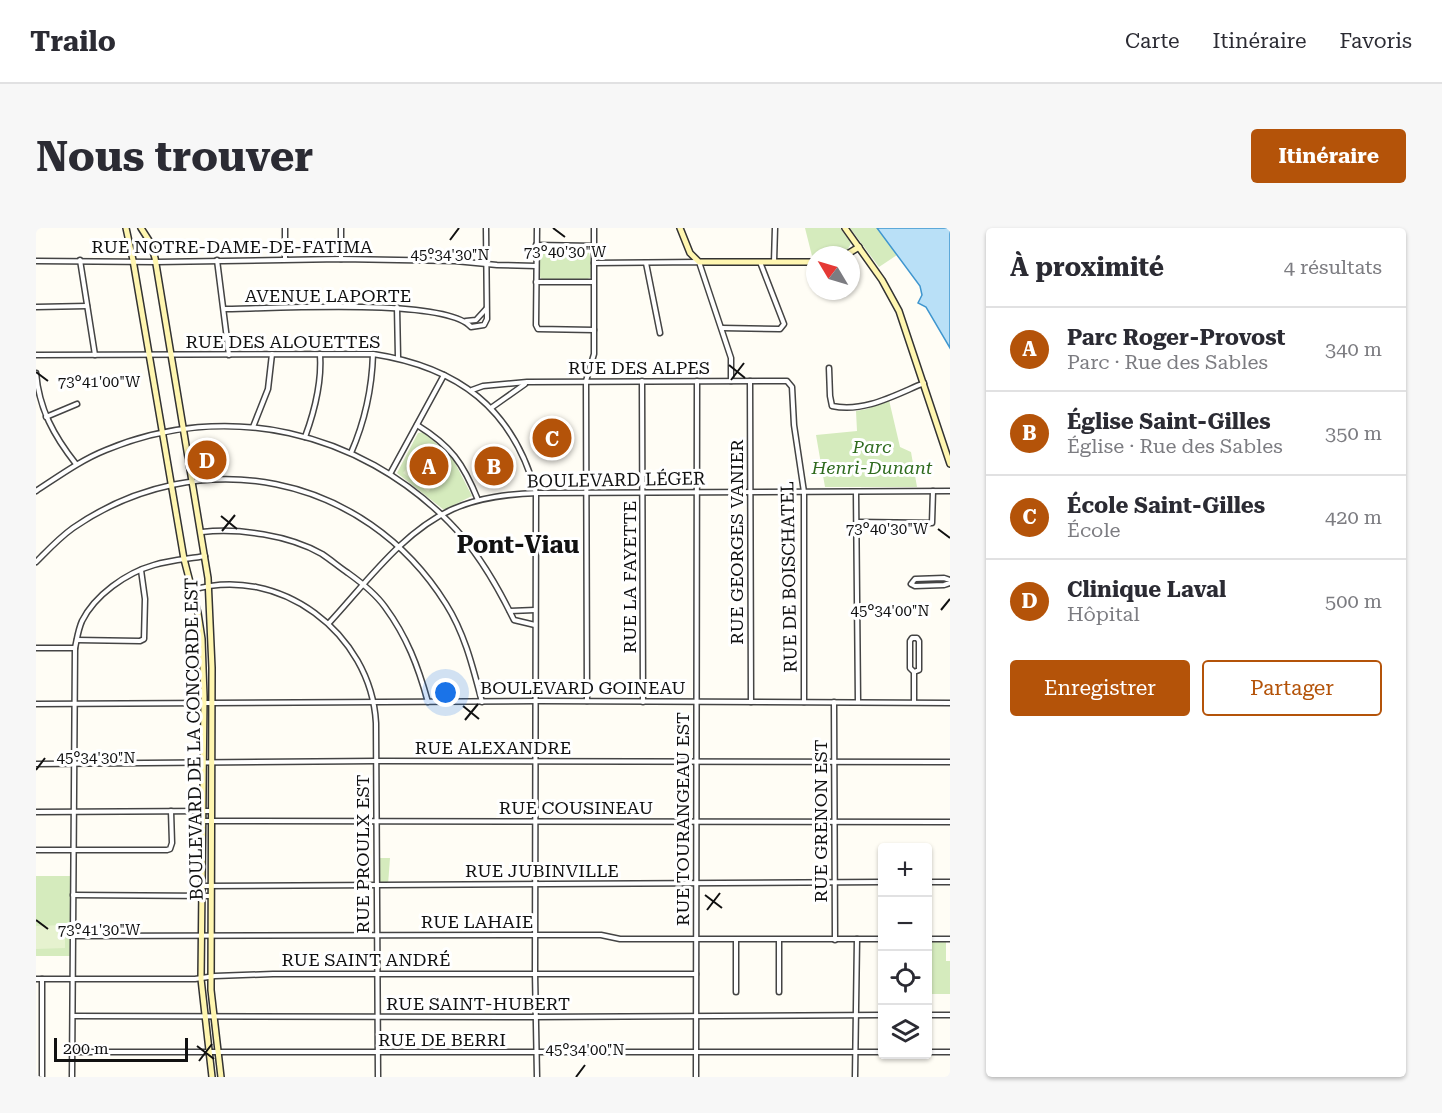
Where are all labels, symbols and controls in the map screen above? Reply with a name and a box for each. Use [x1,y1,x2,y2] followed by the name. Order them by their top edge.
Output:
[30,25,116,58] text: Trailo
[1125,29,1180,53] text: Carte
[1213,29,1307,53] text: Itinéraire
[1340,29,1412,53] text: Favoris
[1251,129,1406,183] button: Itinéraire
[36,132,313,181] text: Nous trouver
[91,236,373,257] street label: RUE NOTRE-DAME-DE-FATIMA
[524,243,607,261] text: 73°40'30"W
[410,246,490,264] text: 45°34'30"N
[806,246,860,300] north arrow
[1010,252,1164,282] text: À proximité
[1284,255,1382,279] text: 4 résultats
[245,285,411,306] street label: AVENUE LAPORTE
[1067,325,1285,350] text: Parc Roger-Provost
[186,331,381,352] street label: RUE DES ALOUETTES
[1022,337,1037,361] text: A
[1325,337,1382,361] text: 340 m
[1067,350,1268,374] text: Parc · Rue des Sables
[568,357,710,378] street label: RUE DES ALPES
[58,373,141,391] text: 73°41'00"W
[1067,409,1271,434] text: Église Saint-Gilles
[532,416,572,460] pin: C
[1022,421,1037,445] text: B
[1325,421,1382,445] text: 350 m
[1067,434,1283,458] text: Église · Rue des Sables
[811,436,933,478] park label: Parc Henri-Dunant
[188,438,226,482] pin: D
[726,439,747,645] street label: RUE GEORGES VANIER
[410,444,448,488] pin: A
[474,444,514,488] pin: B
[526,467,706,492] street label: BOULEVARD LÉGER
[776,481,801,673] street label: RUE DE BOISCHATEL
[1067,493,1265,518] text: École Saint-Gilles
[619,501,640,653] street label: RUE LA FAYETTE
[1023,505,1037,529] text: C
[1325,505,1382,529] text: 420 m
[1067,518,1121,542] text: École
[846,520,929,538] text: 73°40'30"W
[457,531,580,559] district label: Pont-Viau
[180,577,207,901] street label: BOULEVARD DE LA CONCORDE EST
[1067,577,1226,602] text: Clinique Laval
[1021,589,1038,613] text: D
[1325,589,1382,613] text: 500 m
[850,602,930,620] text: 45°34'00"N
[1067,602,1140,626] text: Hôpital
[1010,660,1190,716] button: Enregistrer
[1202,660,1382,716] button: Partager
[480,677,686,698] street label: BOULEVARD GOINEAU
[431,678,460,707] your location
[672,712,693,926] street label: RUE TOURANGEAU EST
[415,737,571,758] street label: RUE ALEXANDRE
[810,740,831,903] street label: RUE GRENON EST
[56,749,136,767] text: 45°34'30"N
[352,775,373,934] street label: RUE PROULX EST
[499,797,653,818] street label: RUE COUSINEAU
[878,843,932,1059] map controls
[878,843,932,897] button: +
[465,860,619,881] street label: RUE JUBINVILLE
[878,897,932,951] button: −
[421,911,533,932] street label: RUE LAHAIE
[58,921,141,939] text: 73°41'30"W
[281,949,451,970] street label: RUE SAINT ANDRÉ
[878,951,932,1005] button: locate
[386,993,570,1014] street label: RUE SAINT-HUBERT
[878,1005,932,1059] button: layers
[378,1029,506,1050] street label: RUE DE BERRI
[54,1035,188,1062] scale bar
[63,1039,109,1058] text: 200 m
[545,1041,625,1059] text: 45°34'00"N

